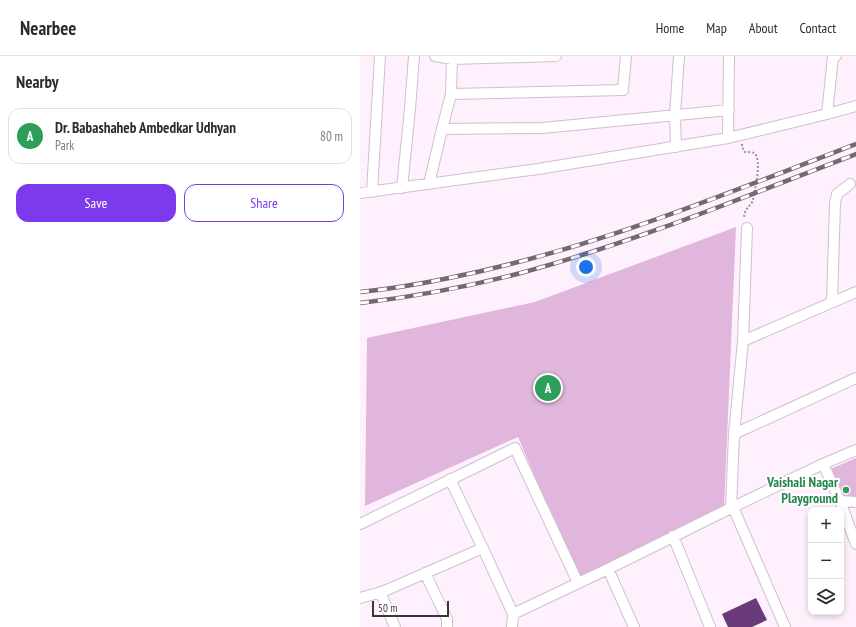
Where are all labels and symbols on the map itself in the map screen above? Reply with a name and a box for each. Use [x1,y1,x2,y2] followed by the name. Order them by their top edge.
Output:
[576,257,596,277] your location
[535,373,561,403] pin: A
[766,473,839,507] place label: Vaishali Nagar Playground
[841,485,851,495] marker: Vaishali Nagar Playground
[372,599,449,618] scale bar

